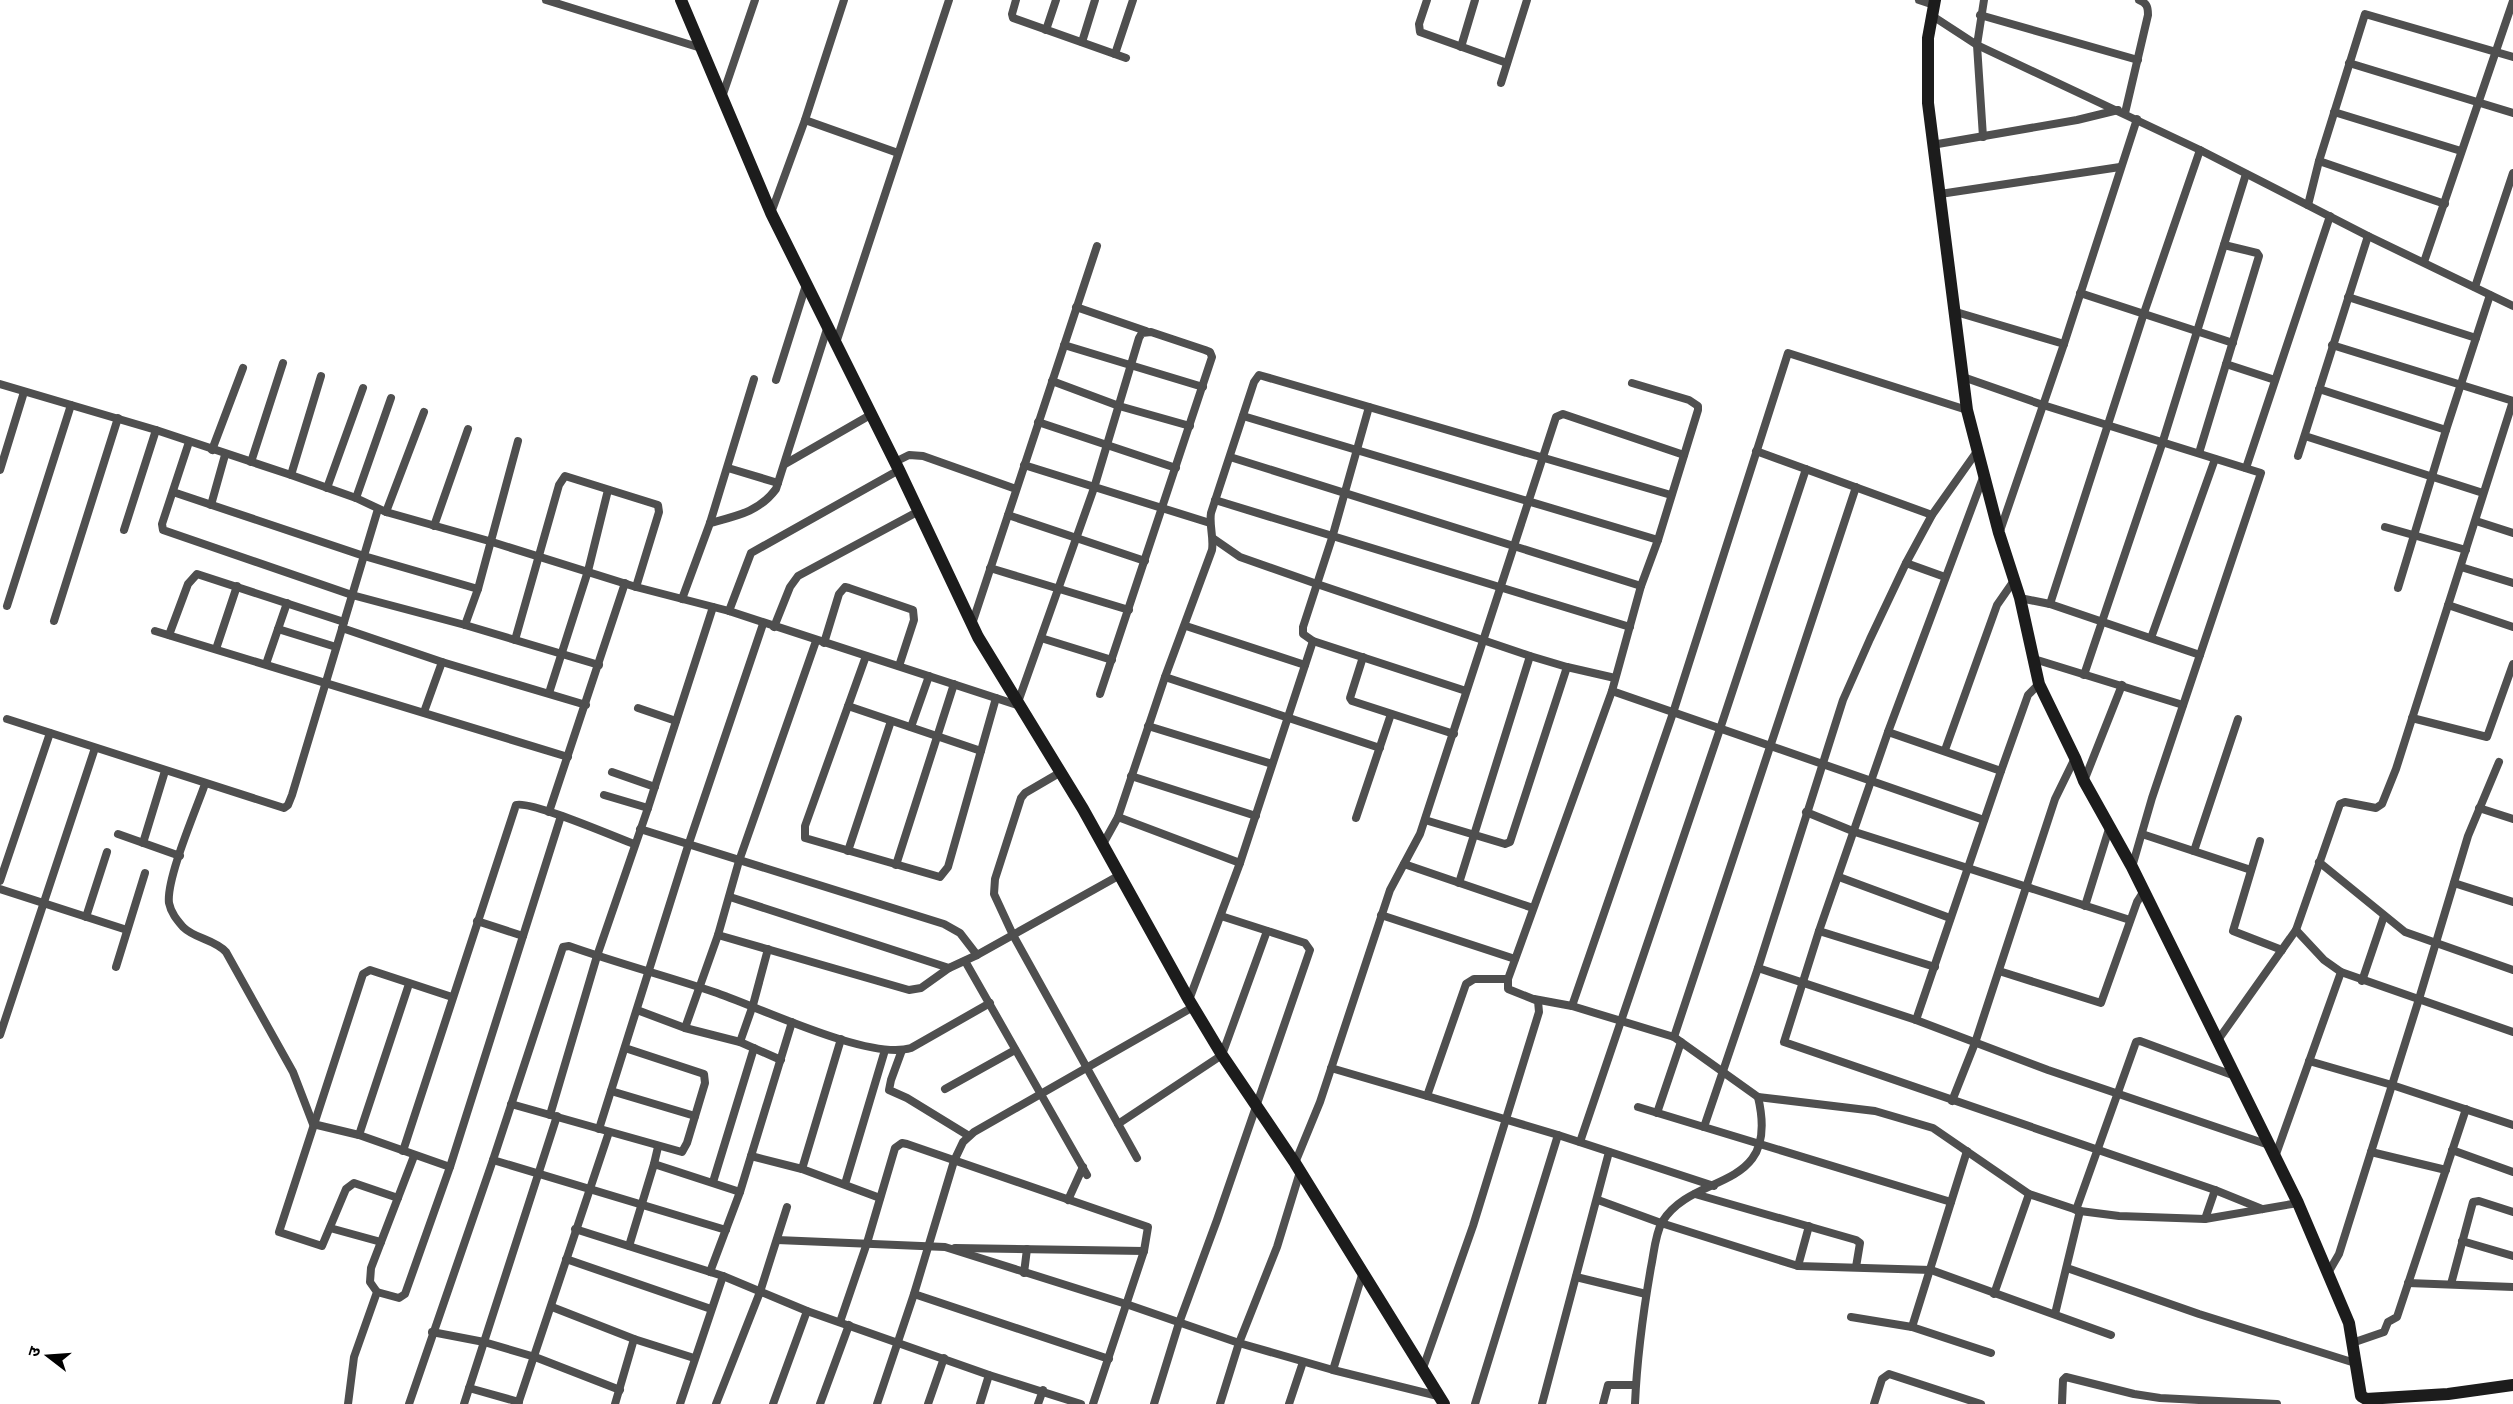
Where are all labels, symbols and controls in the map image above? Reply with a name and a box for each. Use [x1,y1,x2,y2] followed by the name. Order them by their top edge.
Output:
[18,1326,78,1386] north arrow
[23,1344,45,1359] text: उ

